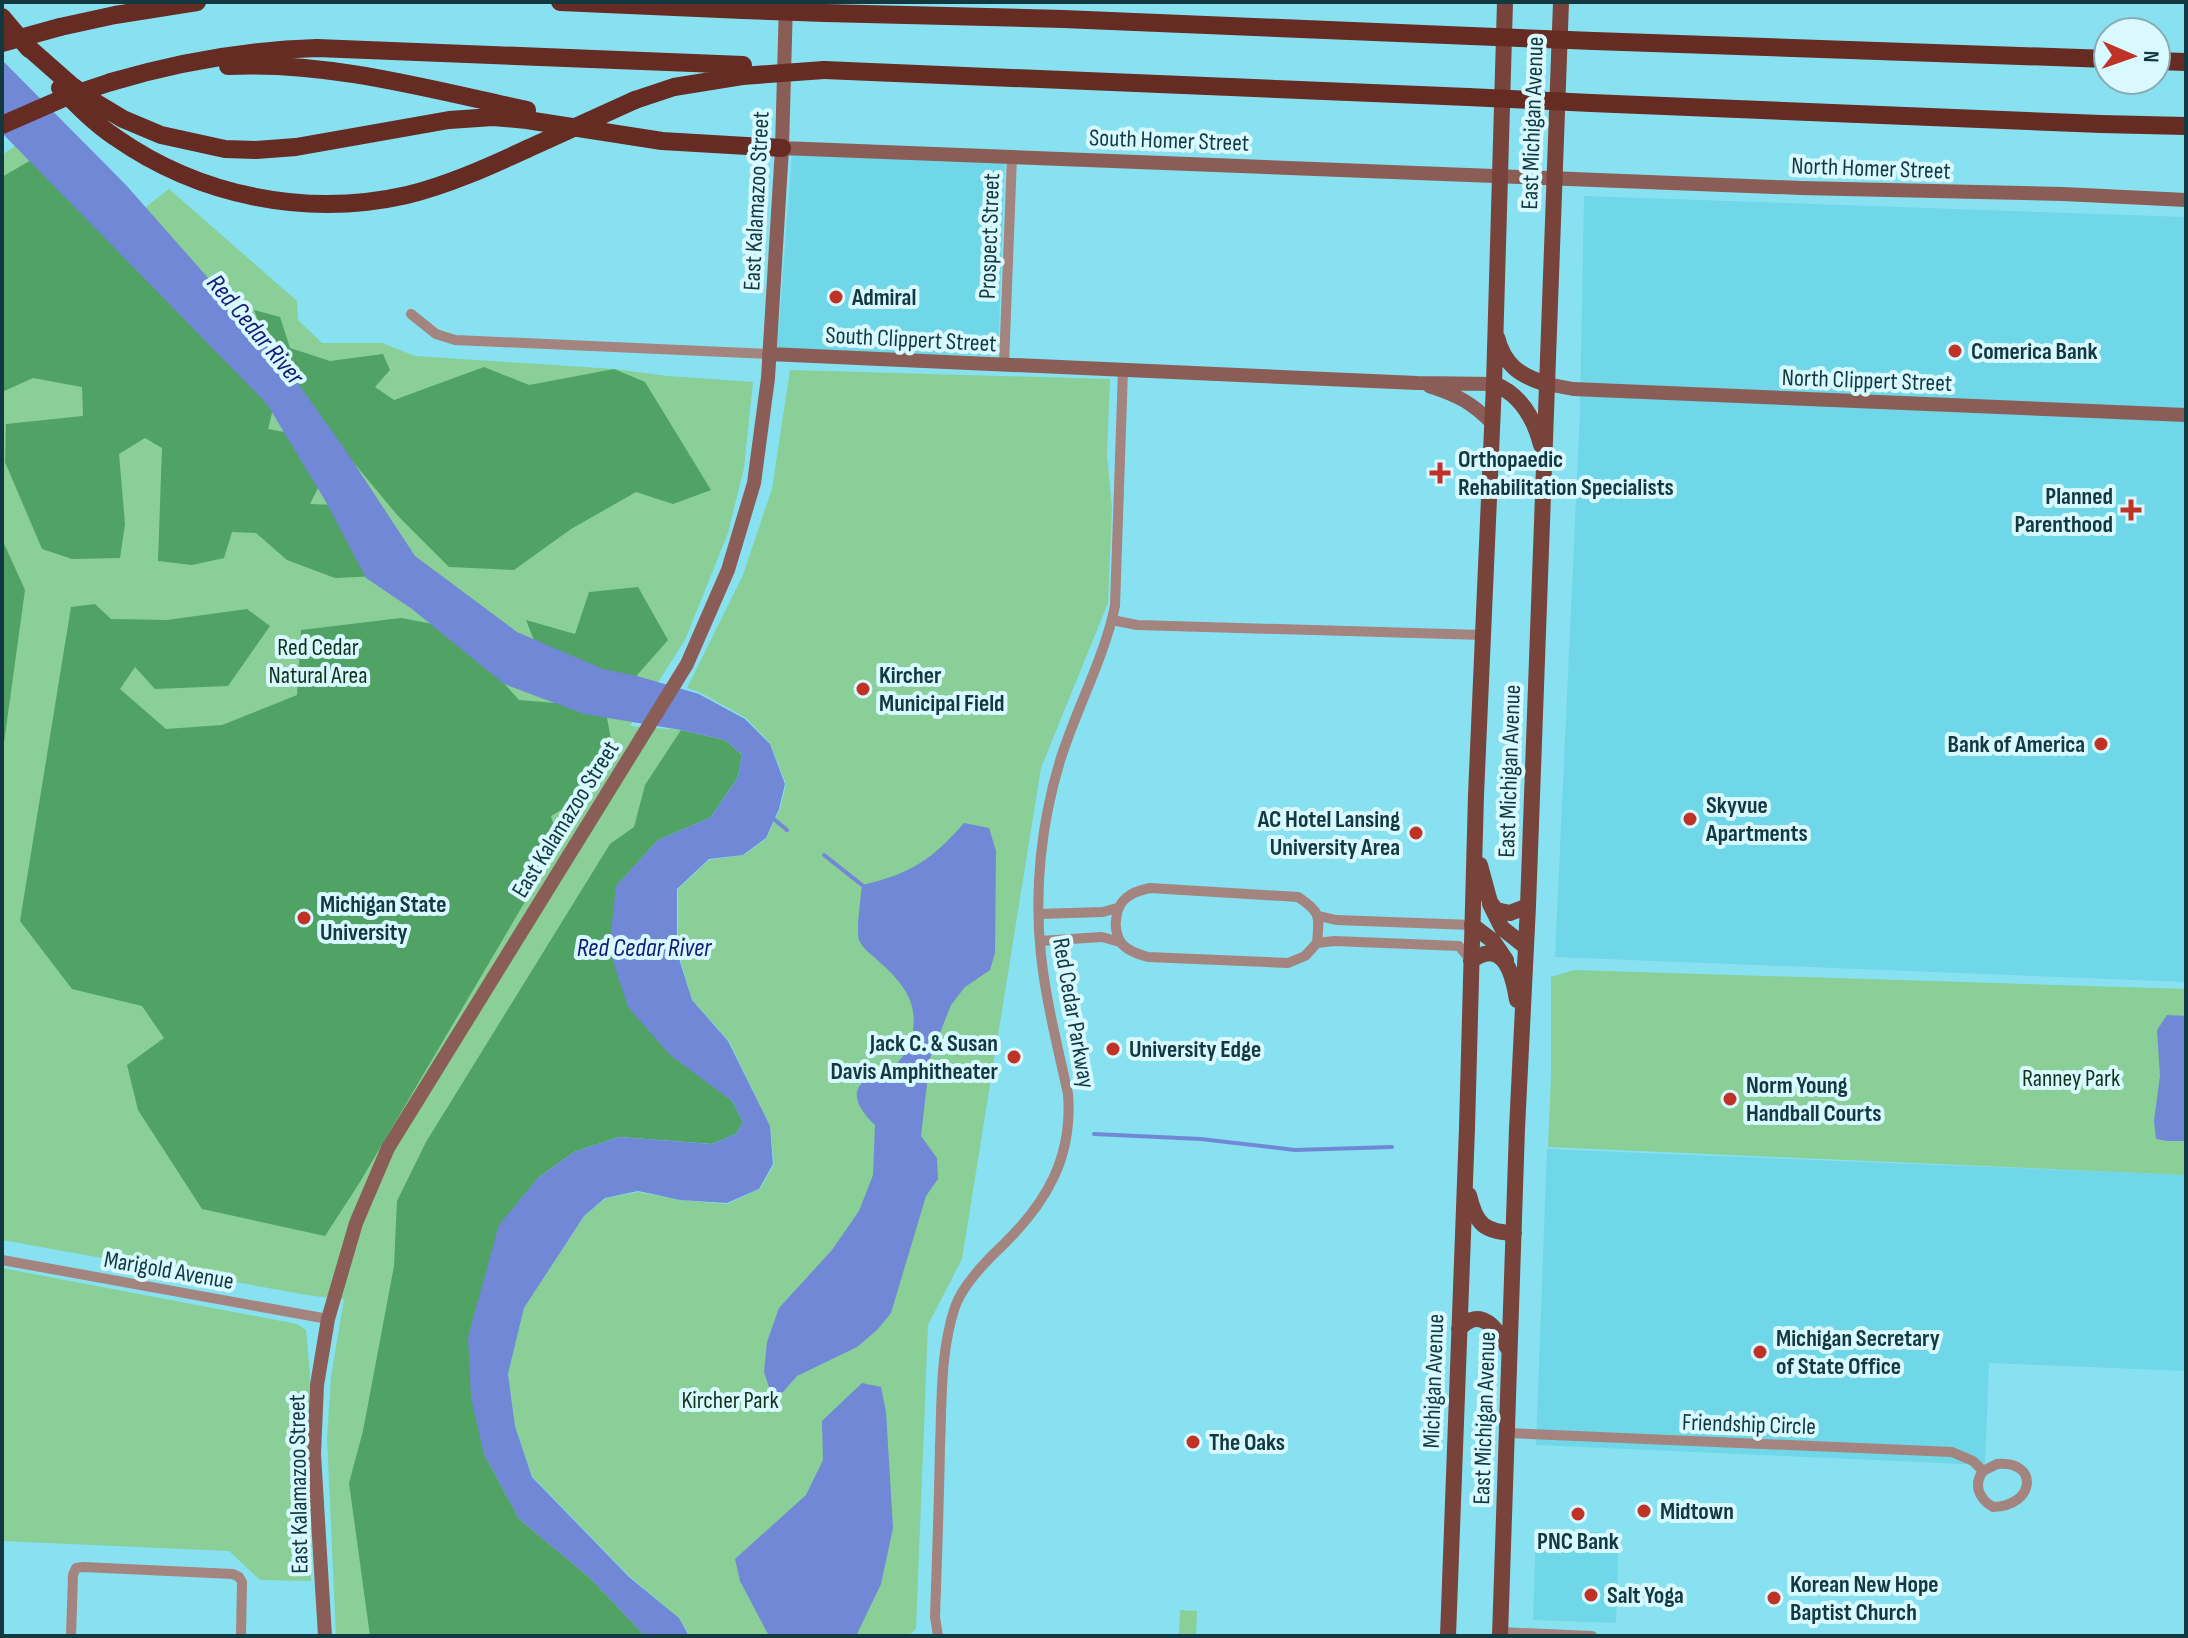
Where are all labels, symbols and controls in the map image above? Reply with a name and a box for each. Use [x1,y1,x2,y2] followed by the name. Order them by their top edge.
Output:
[2092,16,2172,96] north arrow
[1515,36,1550,210] street label: East Michigan Avenue
[2137,50,2164,63] text: N
[737,111,776,291] street label: East Kalamazoo Street
[1088,123,1250,158] street label: South Homer Street
[1791,151,1951,186] street label: North Homer Street
[973,173,1006,300] street label: Prospect Street
[200,268,311,393] water label: Red Cedar River
[851,283,916,312] place label: Admiral
[827,288,845,306] marker: Admiral
[825,321,997,358] street label: South Clippert Street
[1971,337,2098,366] place label: Comerica Bank
[1946,342,1964,360] marker: Comerica Bank
[1781,363,1953,398] street label: North Clippert Street
[1458,445,1674,502] place label: Orthopaedic Rehabilitation Specialists
[1429,462,1451,484] marker: Orthopaedic Rehabilitation Specialists
[2014,482,2113,539] place label: Planned Parenthood
[2120,499,2142,521] marker: Planned Parenthood
[269,633,367,690] park label: Red Cedar Natural Area
[879,661,1005,718] place label: Kircher Municipal Field
[854,680,872,698] marker: Kircher Municipal Field
[1492,684,1527,858] street label: East Michigan Avenue
[1948,730,2085,759] place label: Bank of America
[506,735,625,903] street label: East Kalamazoo Street
[2092,735,2110,753] marker: Bank of America
[1705,791,1808,848] place label: Skyvue Apartments
[1257,805,1400,862] place label: AC Hotel Lansing University Area
[1681,810,1699,828] marker: Skyvue Apartments
[1407,824,1425,842] marker: AC Hotel Lansing University Area
[320,890,446,947] place label: Michigan State University
[295,909,313,927] marker: Michigan State University
[577,933,713,964] water label: Red Cedar River
[1046,936,1101,1090] street label: Red Cedar Parkway
[830,1029,999,1086] place label: Jack C. & Susan Davis Amphitheater
[1129,1035,1261,1064] place label: University Edge
[1104,1040,1122,1058] marker: University Edge
[1005,1048,1023,1066] marker: Jack C. & Susan Davis Amphitheater
[2022,1064,2120,1093] park label: Ranney Park
[1746,1071,1881,1128] place label: Norm Young Handball Courts
[1721,1090,1739,1108] marker: Norm Young Handball Courts
[102,1245,236,1296] street label: Marigold Avenue
[1417,1313,1450,1449] street label: Michigan Avenue
[1776,1324,1940,1381] place label: Michigan Secretary of State Office
[1467,1331,1502,1505] street label: East Michigan Avenue
[1751,1343,1769,1361] marker: Michigan Secretary of State Office
[681,1386,779,1415] park label: Kircher Park
[282,1394,315,1574] street label: East Kalamazoo Street
[1682,1408,1816,1441] street label: Friendship Circle
[1209,1428,1285,1457] place label: The Oaks
[1184,1433,1202,1451] marker: The Oaks
[1660,1497,1734,1526] place label: Midtown
[1635,1502,1653,1520] marker: Midtown
[1569,1505,1587,1523] marker: PNC Bank
[1537,1527,1619,1556] place label: PNC Bank
[1790,1570,1939,1627] place label: Korean New Hope Baptist Church
[1607,1581,1684,1610] place label: Salt Yoga
[1582,1586,1600,1604] marker: Salt Yoga
[1765,1589,1783,1607] marker: Korean New Hope Baptist Church

